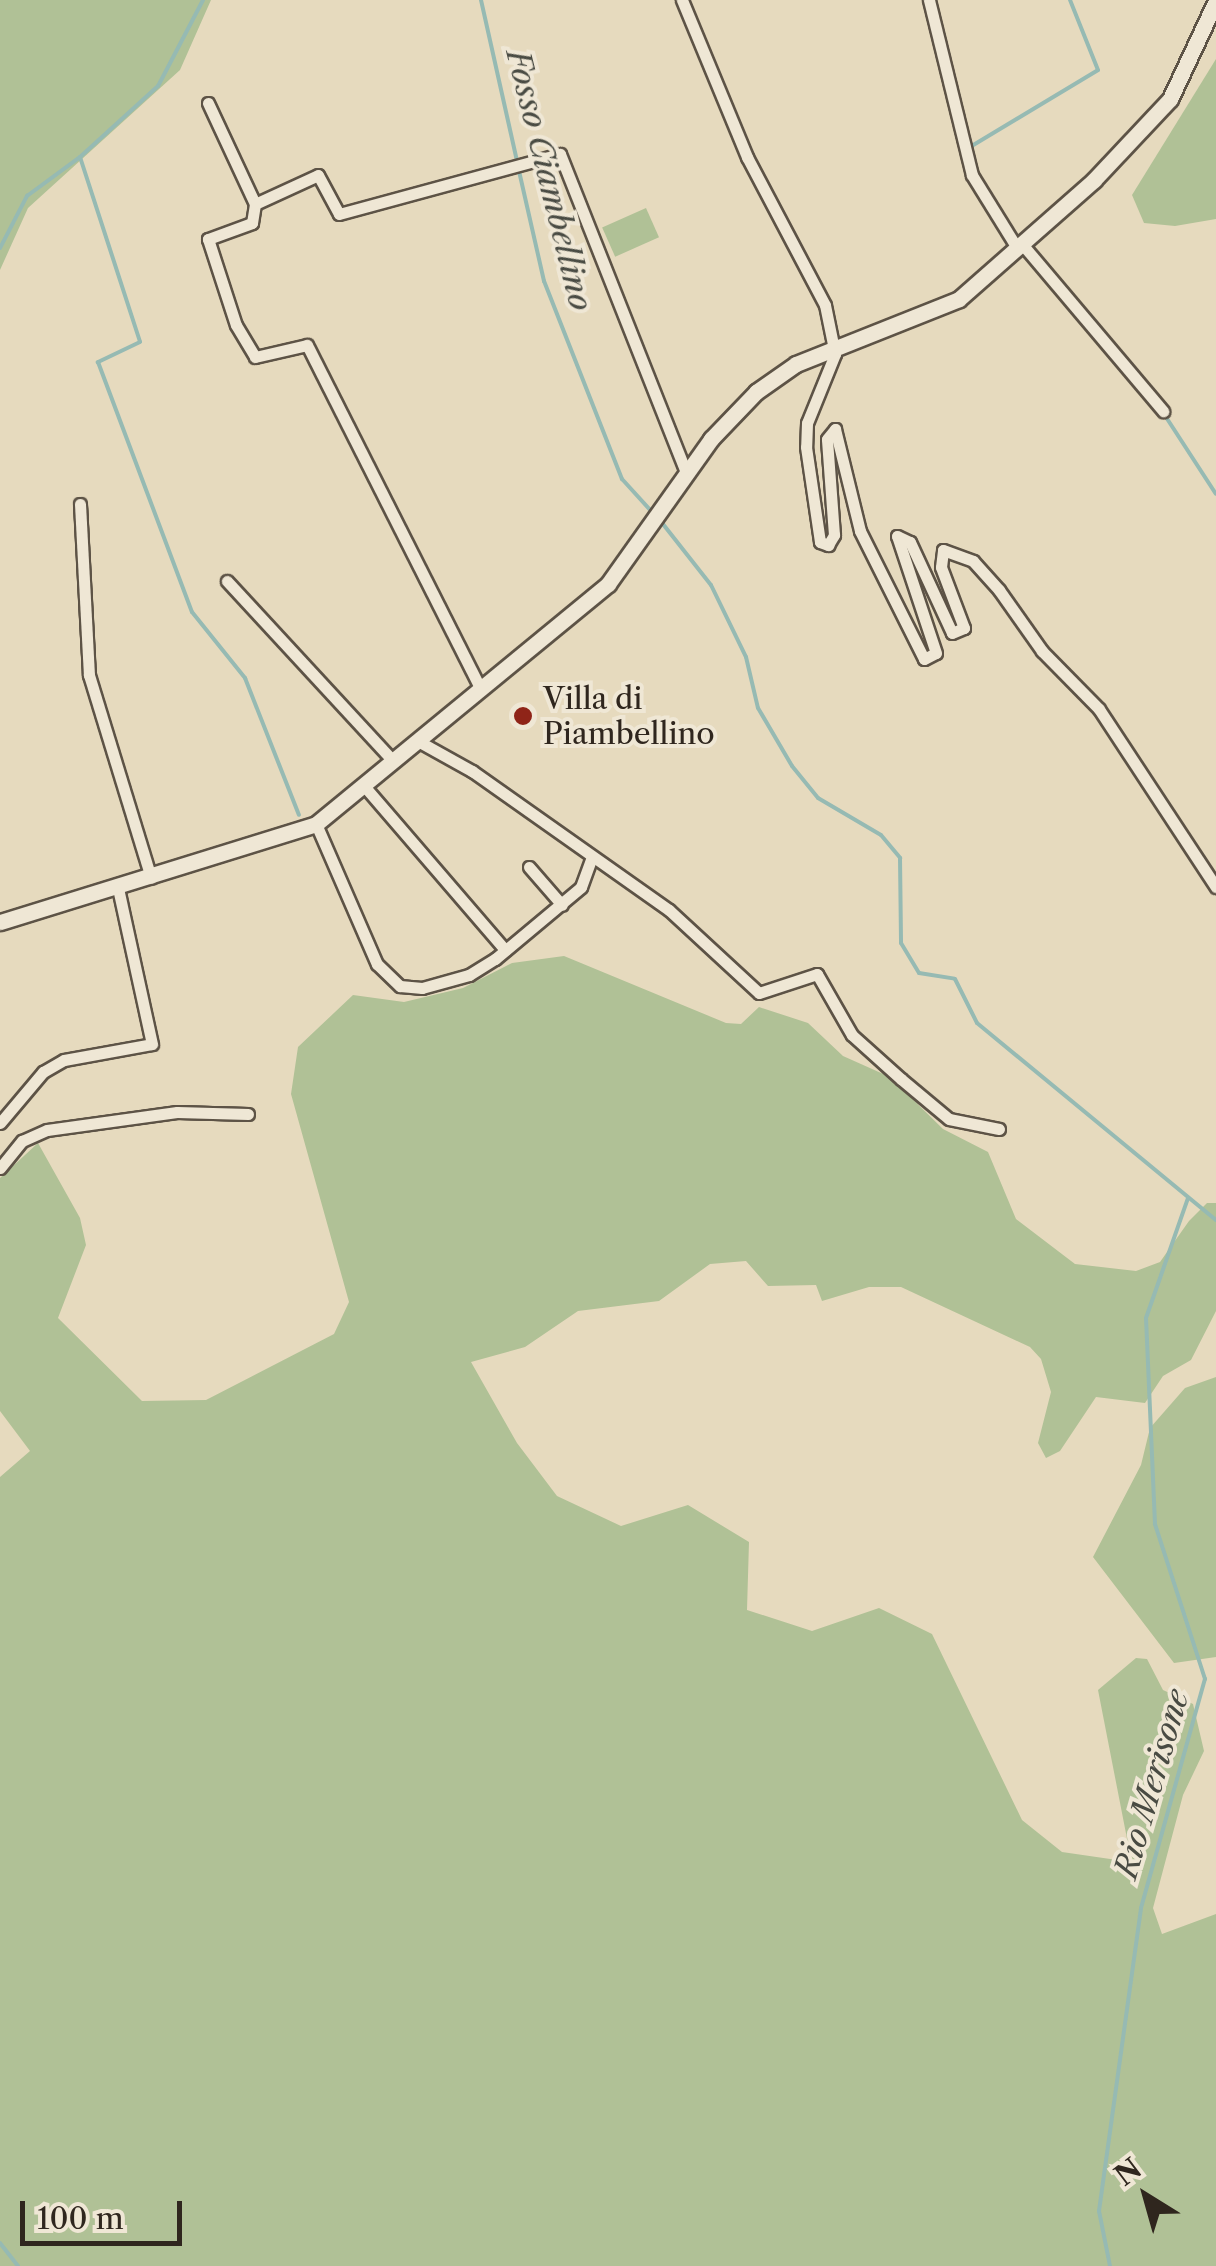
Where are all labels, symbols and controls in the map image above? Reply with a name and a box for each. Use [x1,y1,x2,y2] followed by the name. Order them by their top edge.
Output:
[498,45,600,315] water label: Fosso Ciambellino
[543,681,715,752] place label: Villa di Piambellino
[512,705,534,727] marker: Villa di Piambellino
[1107,1685,1197,1883] water label: Rio Merisone
[1096,2146,1196,2246] north arrow
[1108,2151,1148,2193] text: N
[25,2181,188,2243] scale bar
[37,2200,124,2237] text: 100 m

